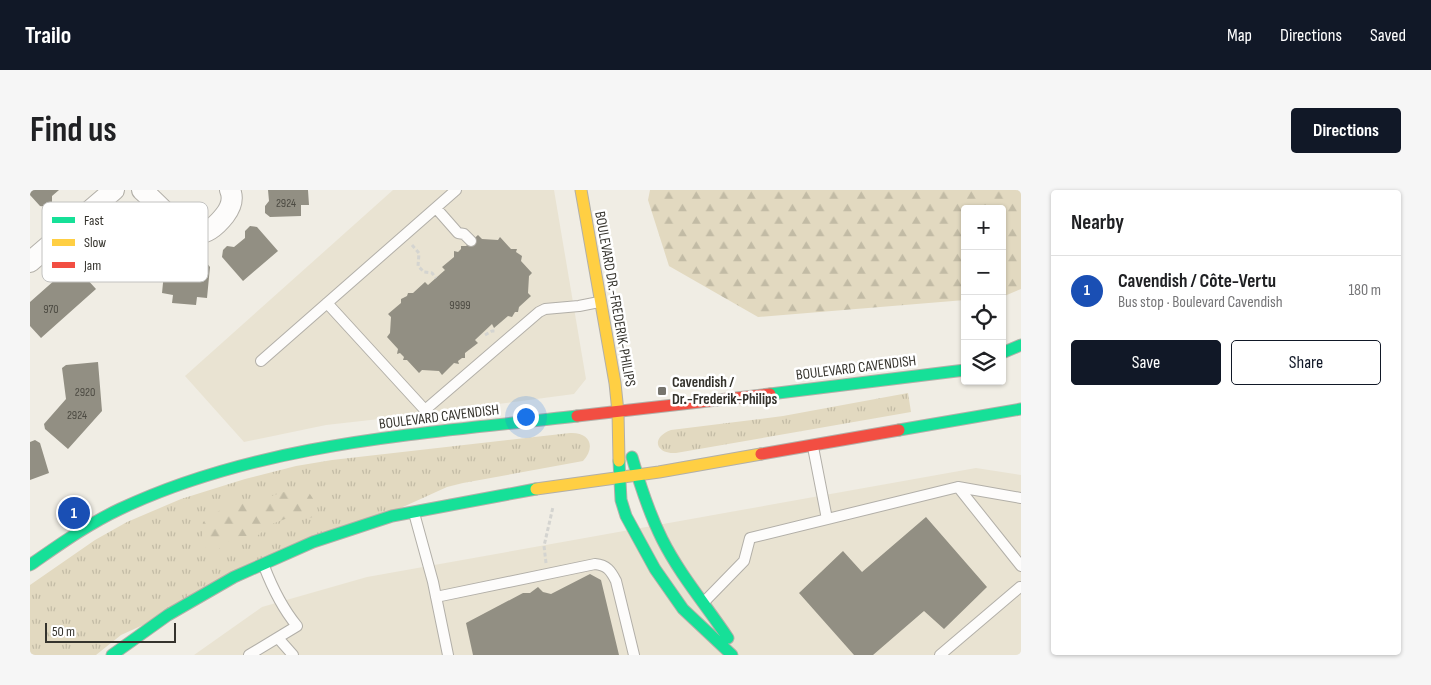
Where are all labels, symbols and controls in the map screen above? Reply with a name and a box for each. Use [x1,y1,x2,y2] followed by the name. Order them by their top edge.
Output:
[25,21,71,50] text: Trailo
[1227,25,1252,46] text: Map
[1280,25,1342,46] text: Directions
[1370,25,1406,46] text: Saved
[1291,108,1401,153] button: Directions
[30,109,117,152] text: Find us
[276,196,296,211] house number: 2924
[42,202,208,282] legend
[961,205,1006,385] map controls
[961,205,1006,250] button: +
[590,210,640,388] street label: BOULEVARD DR.-FREDERIK-PHILIPS
[1071,210,1124,235] text: Nearby
[84,212,104,229] text: Fast
[84,234,106,251] text: Slow
[961,250,1006,295] button: −
[83,257,101,274] text: Jam
[1118,270,1276,293] text: Cavendish / Côte-Vertu
[1084,281,1090,300] text: 1
[1348,281,1381,300] text: 180 m
[1118,293,1283,312] text: Bus stop · Boulevard Cavendish
[961,295,1006,340] button: locate
[449,298,471,313] house number: 9999
[43,302,59,317] house number: 970
[961,340,1006,385] button: layers
[1071,340,1221,385] button: Save
[1231,340,1381,385] button: Share
[795,351,917,385] street label: BOULEVARD CAVENDISH
[672,373,777,409] place label: Cavendish / Dr.-Frederik-Philips
[75,385,95,400] house number: 2920
[656,385,668,397] marker: Cavendish / Dr.-Frederik-Philips
[378,400,500,434] street label: BOULEVARD CAVENDISH
[513,404,539,430] your location
[67,408,87,423] house number: 2924
[58,494,90,532] pin: 1
[45,620,176,643] scale bar
[52,623,75,640] text: 50 m

